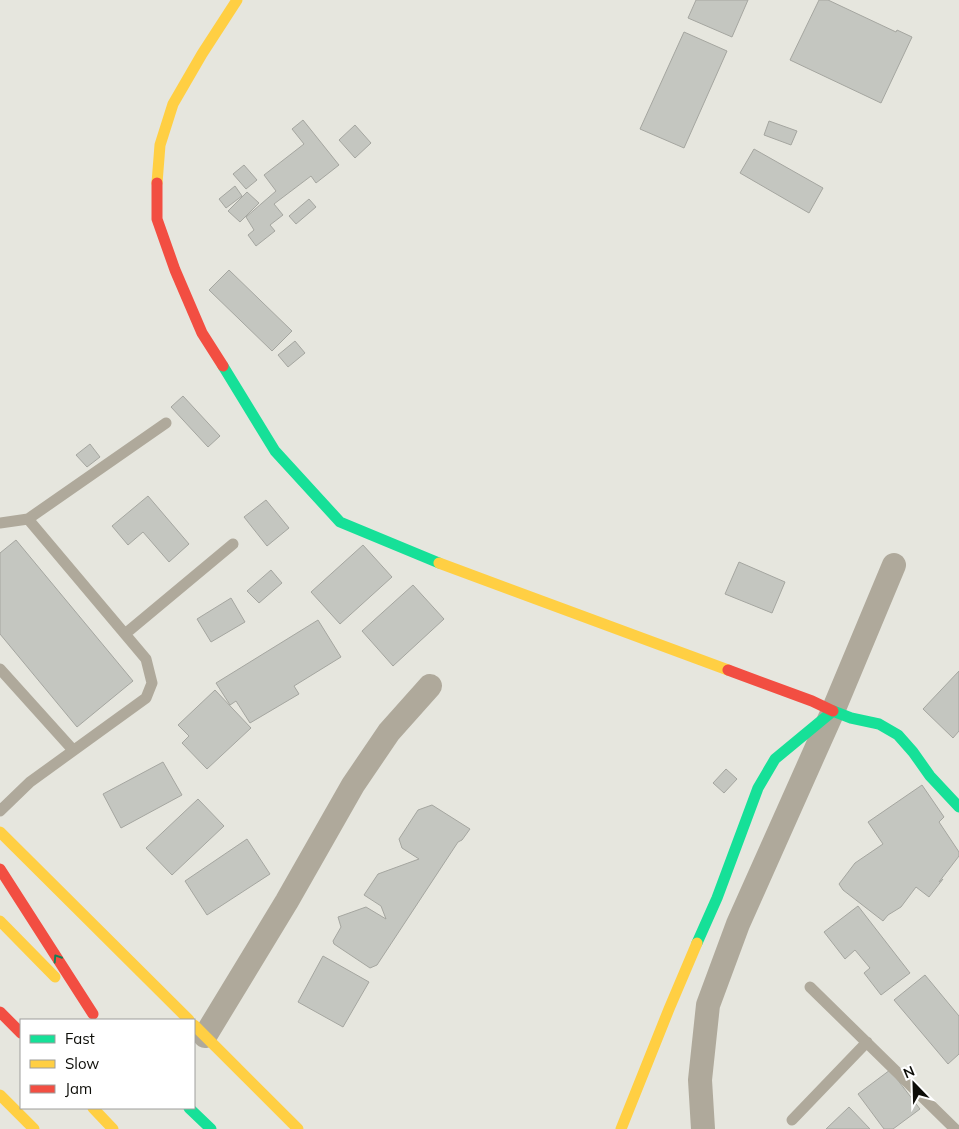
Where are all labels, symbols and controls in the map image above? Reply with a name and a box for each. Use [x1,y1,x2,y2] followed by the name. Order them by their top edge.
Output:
[54,955,63,964] one-way arrow
[20,1019,195,1109] legend
[65,1029,95,1048] text: Fast
[65,1054,99,1073] text: Slow
[889,1059,939,1109] north arrow
[901,1062,917,1082] text: N
[65,1079,92,1098] text: Jam

